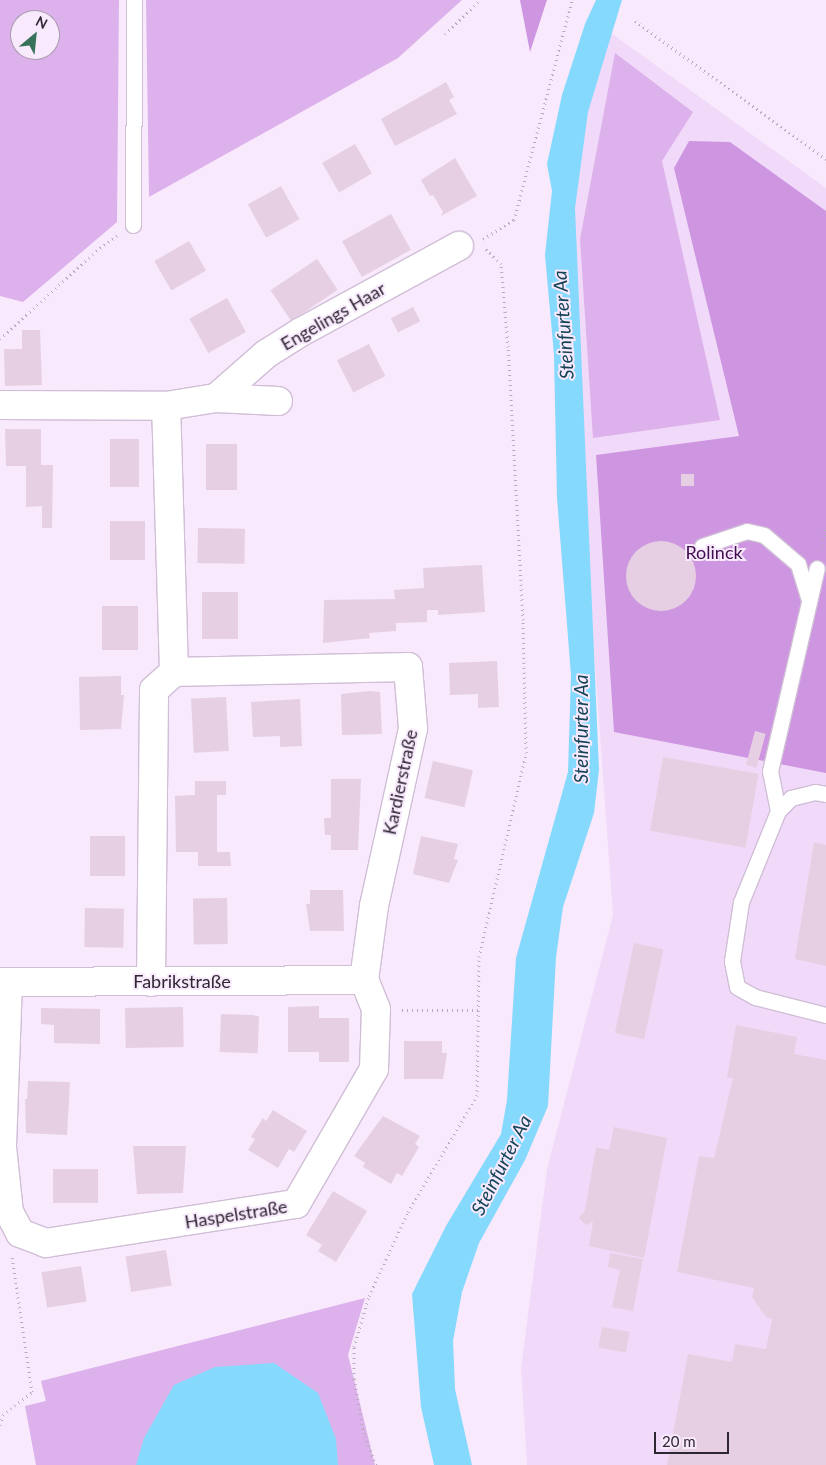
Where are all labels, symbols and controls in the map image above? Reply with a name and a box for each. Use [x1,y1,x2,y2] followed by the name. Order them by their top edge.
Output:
[10,10,60,60] north arrow
[33,12,51,32] text: N
[548,269,578,381] water label: Steinfurter Aa
[277,277,389,355] street label: Engelings Haar
[685,541,743,563] park label: Rolinck
[570,674,592,784] water label: Steinfurter Aa
[378,727,422,837] street label: Kardierstraße
[133,970,231,992] street label: Fabrikstraße
[466,1111,536,1219] water label: Steinfurter Aa
[183,1195,289,1233] street label: Haspelstraße
[656,1422,731,1454] scale bar
[662,1432,696,1450] text: 20 m

